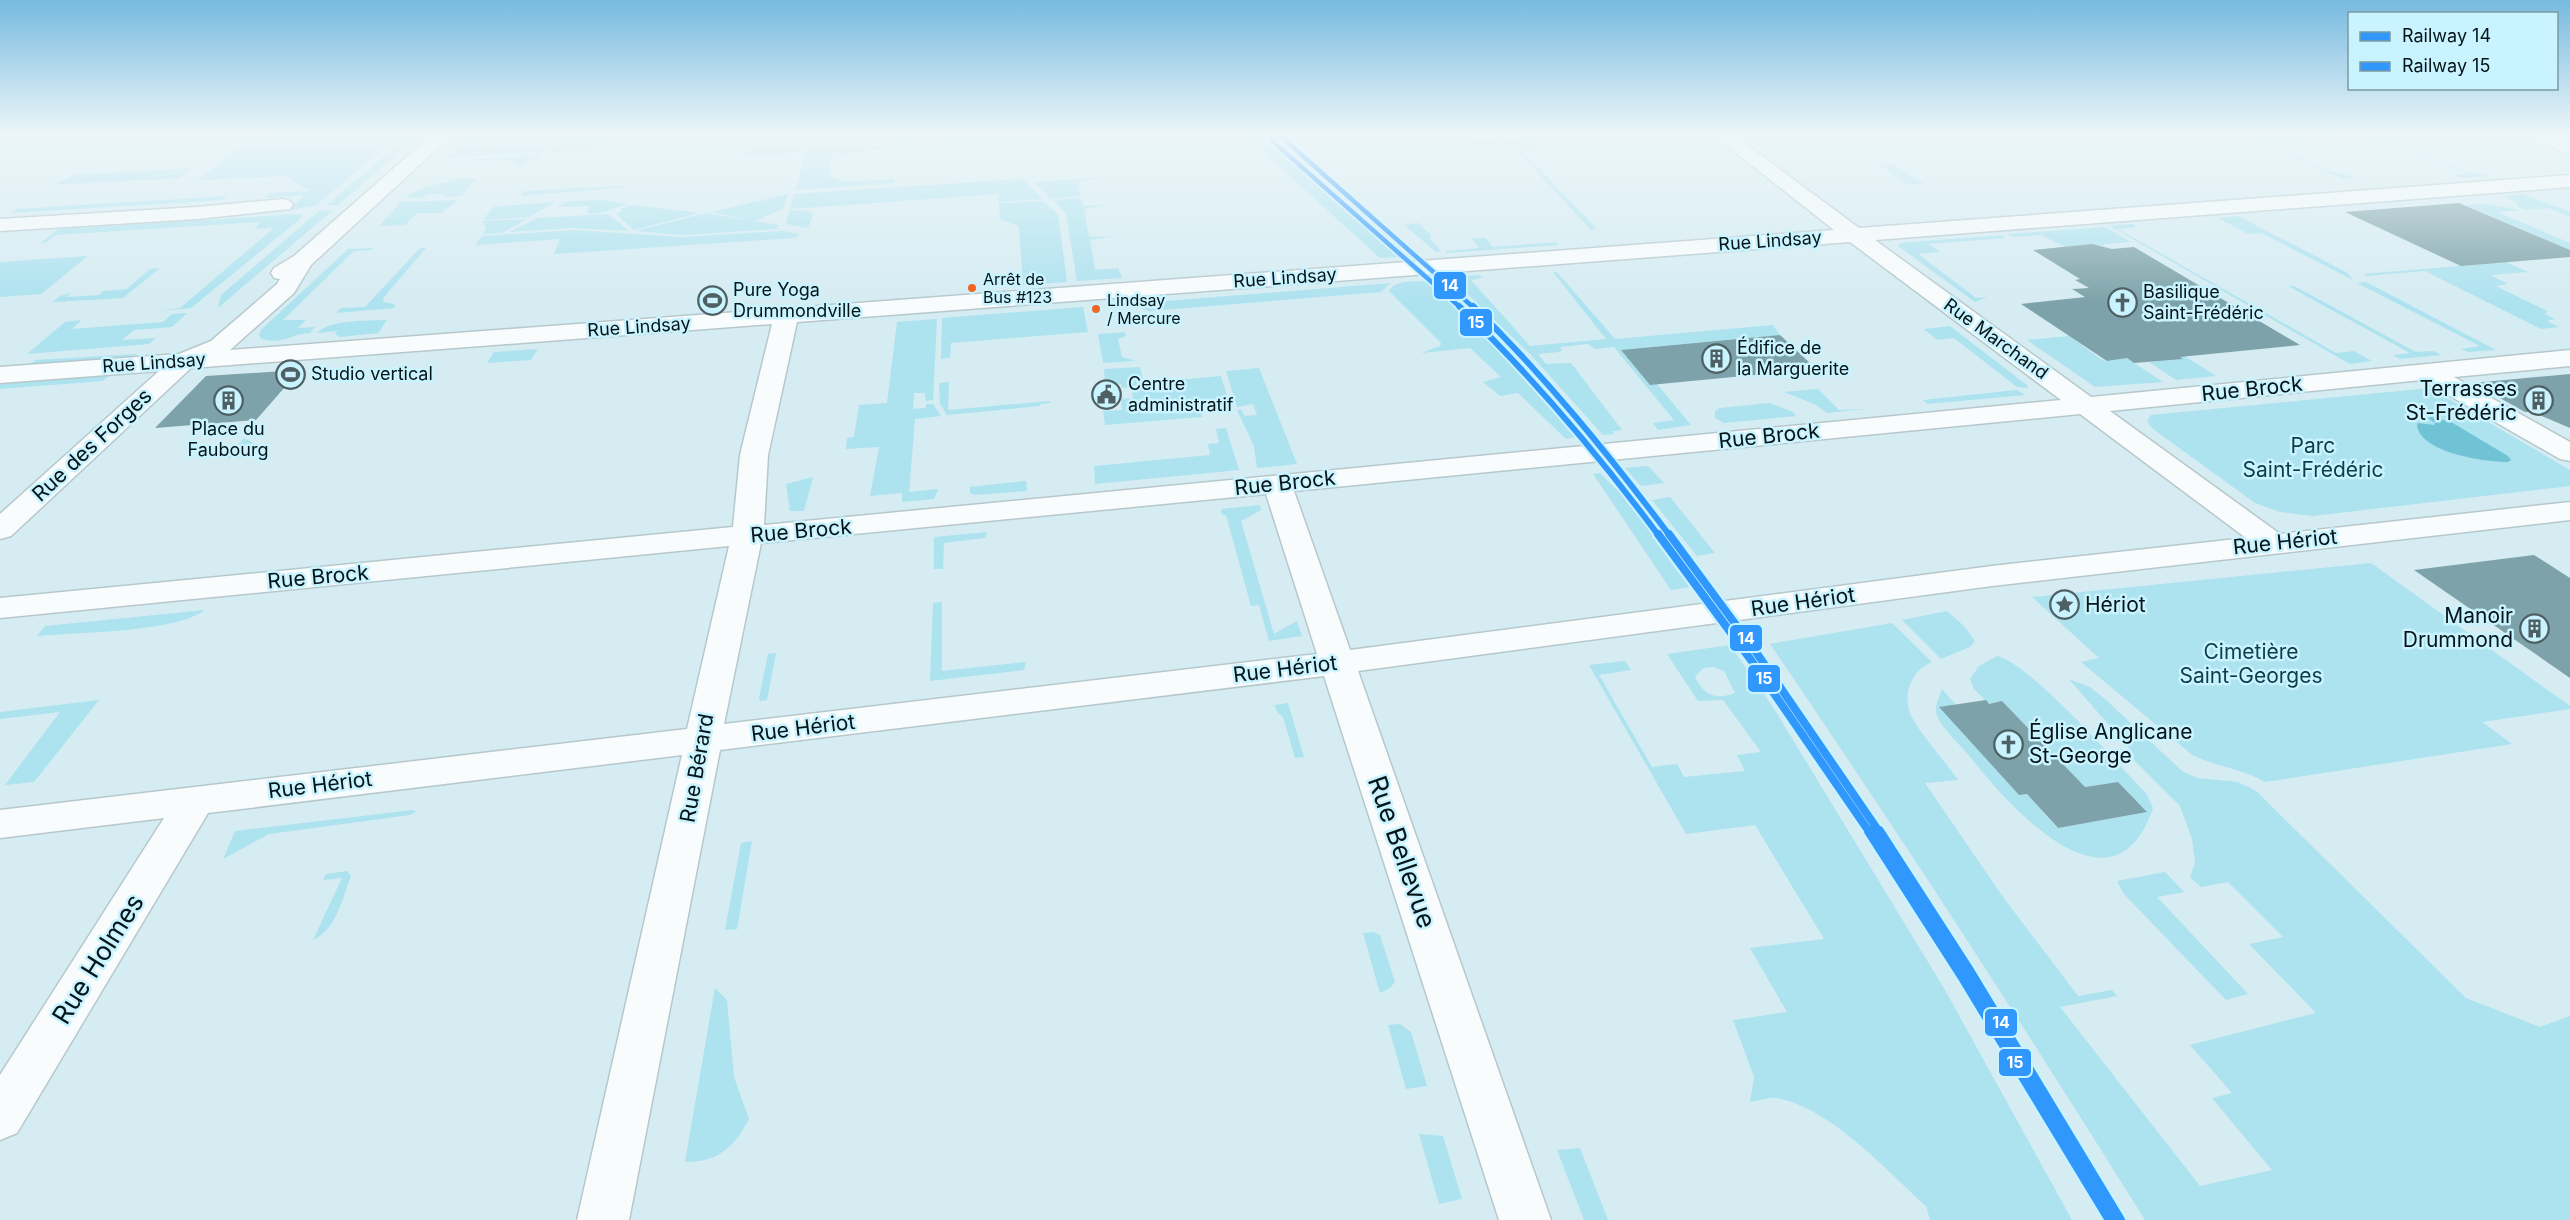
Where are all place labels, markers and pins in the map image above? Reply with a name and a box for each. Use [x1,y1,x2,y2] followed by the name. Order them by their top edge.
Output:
[983,269,1052,307] place label: Arrêt de Bus #123
[733,279,861,321] place label: Pure Yoga Drummondville
[2143,281,2264,323] place label: Basilique Saint-Frédéric
[966,282,978,294] marker: Arrêt de Bus #123
[696,284,728,316] sports icon: Pure Yoga Drummondville
[2106,286,2138,318] church icon: Basilique Saint-Frédéric
[1107,290,1181,328] place label: Lindsay / Mercure
[1090,303,1102,315] marker: Lindsay / Mercure
[1737,336,1849,379] place label: Édifice de la Marguerite
[1700,342,1732,374] building icon: Édifice de la Marguerite
[274,358,306,390] sports icon: Studio vertical
[311,363,433,384] place label: Studio vertical
[1128,373,1234,415] place label: Centre administratif
[2405,376,2517,425] place label: Terrasses St-Frédéric
[1091,378,1123,410] public building icon: Centre administratif
[212,384,244,416] building icon: Place du Faubourg
[2522,385,2554,417] building icon: Terrasses St-Frédéric
[188,418,268,460] place label: Place du Faubourg
[2048,589,2080,621] place icon: Hériot
[2085,592,2146,617] place label: Hériot
[2403,603,2513,652] place label: Manoir Drummond
[2518,612,2550,644] building icon: Manoir Drummond
[2029,718,2193,768] place label: Église Anglicane St-George
[1992,728,2024,760] church icon: Église Anglicane St-George

